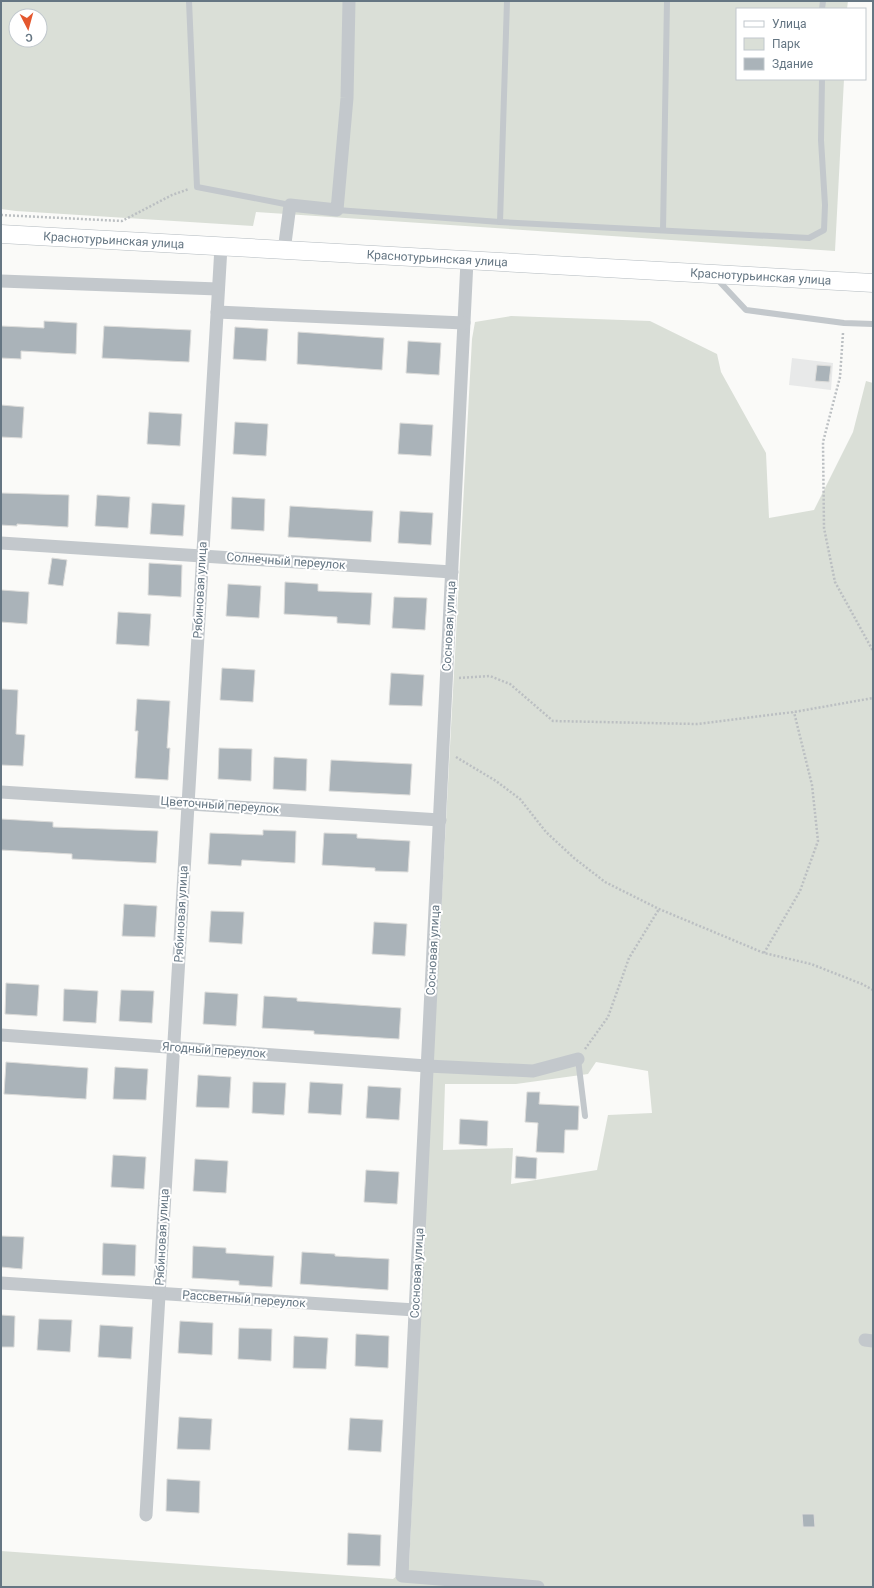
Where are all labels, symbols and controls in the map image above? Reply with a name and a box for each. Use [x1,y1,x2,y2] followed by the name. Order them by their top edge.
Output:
[8,8,48,48] north arrow
[736,8,866,80] legend
[772,17,807,31] text: Улица
[25,31,33,44] text: С
[772,37,801,51] text: Парк
[772,57,813,71] text: Здание
[43,229,185,251] street label: Краснотурьинская улица
[366,248,508,269] street label: Краснотурьинская улица
[690,266,832,288] street label: Краснотурьинская улица
[190,541,210,639] street label: Рябиновая улица
[226,550,347,572] street label: Солнечный переулок
[440,580,458,672] street label: Сосновая улица
[160,794,280,816] street label: Цветочный переулок
[171,865,191,963] street label: Рябиновая улица
[424,904,442,996] street label: Сосновая улица
[161,1039,267,1061] street label: Ягодный переулок
[152,1188,172,1286] street label: Рябиновая улица
[408,1227,426,1319] street label: Сосновая улица
[182,1288,307,1310] street label: Рассветный переулок

